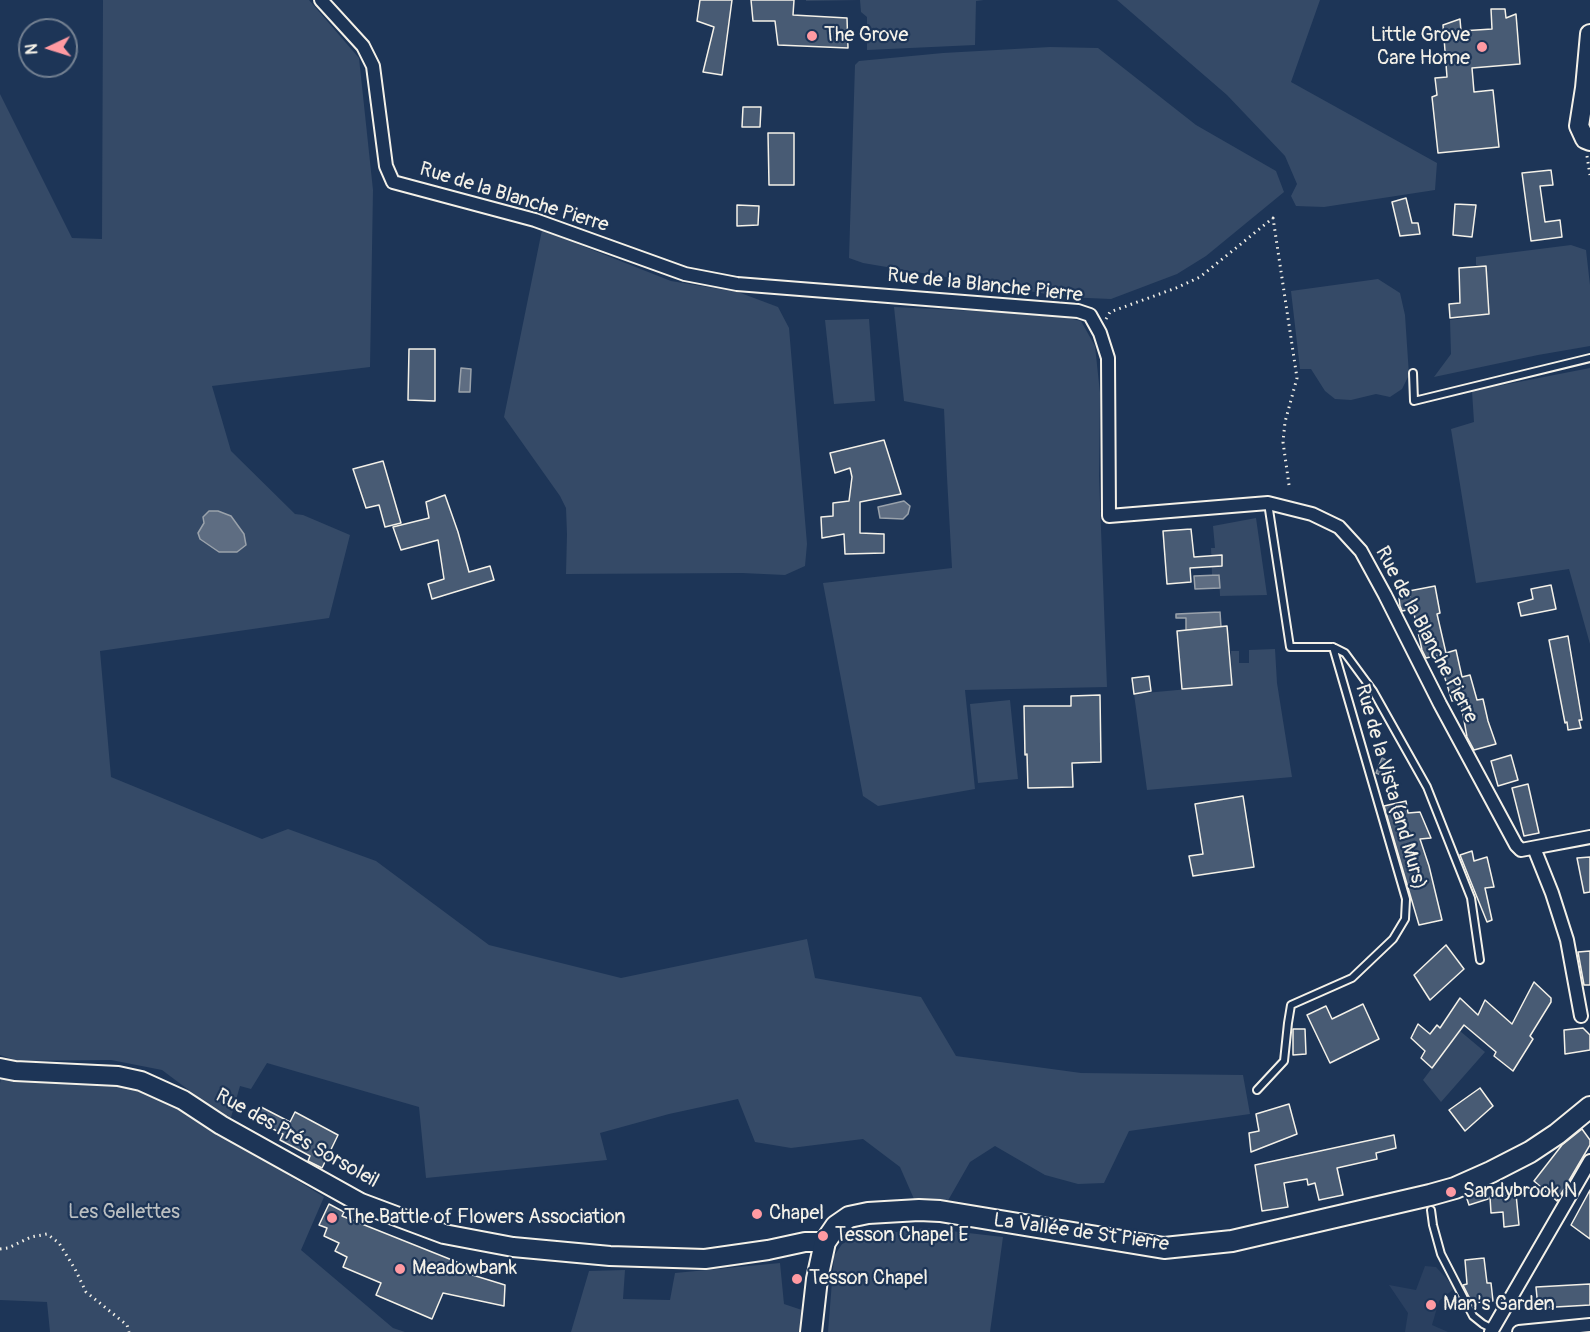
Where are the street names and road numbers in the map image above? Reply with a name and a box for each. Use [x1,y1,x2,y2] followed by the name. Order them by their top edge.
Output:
[417,158,611,238] street label: Rue de la Blanche Pierre
[886,264,1084,308] street label: Rue de la Blanche Pierre
[1369,543,1483,727] street label: Rue de la Blanche Pierre
[1349,681,1431,893] street label: Rue de la Vista (and Murs)
[211,1084,383,1194] street label: Rue des Prés Sorsoleil
[992,1209,1170,1257] street label: La Vallée de St Pierre

